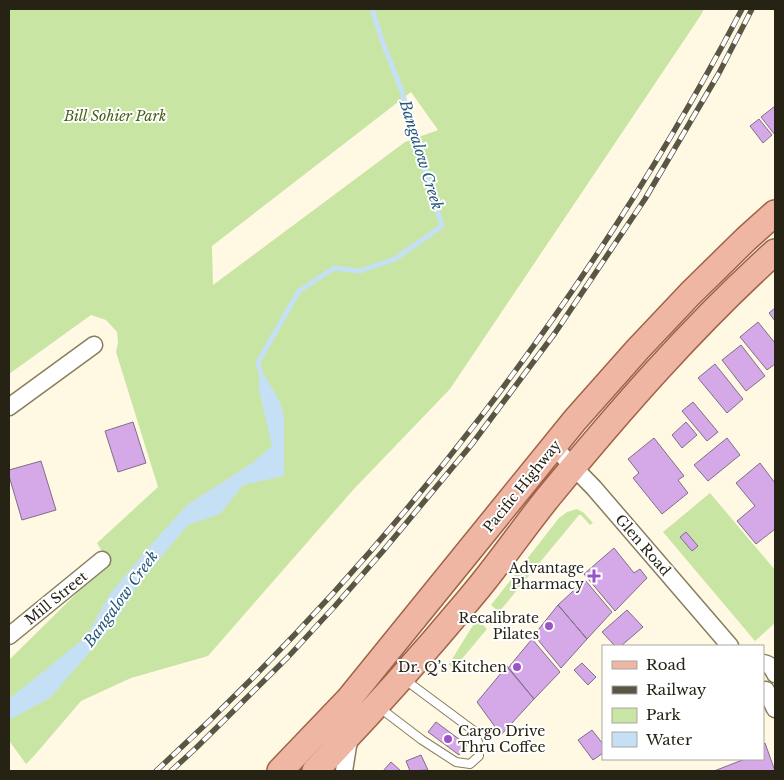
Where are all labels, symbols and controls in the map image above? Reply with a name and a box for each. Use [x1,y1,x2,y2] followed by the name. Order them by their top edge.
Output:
[395,97,447,212] water label: Bangalow Creek
[63,107,166,125] park label: Bill Sohier Park
[479,436,565,536] street label: Pacific Highway
[611,511,675,580] street label: Glen Road
[79,547,162,651] water label: Bangalow Creek
[508,559,584,593] place label: Advantage Pharmacy
[21,567,91,629] street label: Mill Street
[588,570,600,582] marker: Advantage Pharmacy
[459,609,539,643] place label: Recalibrate Pilates
[543,620,555,632] marker: Recalibrate Pilates
[602,645,764,760] legend
[646,655,686,674] text: Road
[398,658,507,676] place label: Dr. Q’s Kitchen
[511,661,523,673] marker: Dr. Q’s Kitchen
[646,680,707,699] text: Railway
[646,705,682,724] text: Park
[458,722,545,756] place label: Cargo Drive Thru Coffee
[645,730,693,749] text: Water
[442,733,454,745] marker: Cargo Drive Thru Coffee

